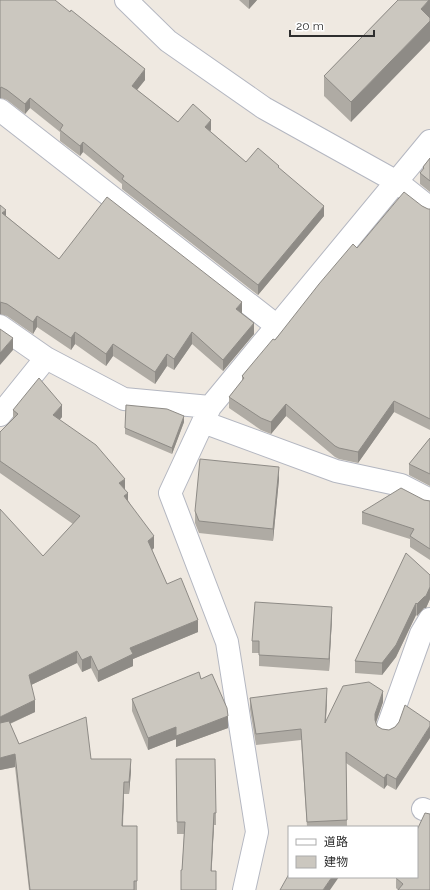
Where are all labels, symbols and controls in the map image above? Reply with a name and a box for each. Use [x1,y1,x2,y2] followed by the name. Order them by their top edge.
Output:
[290,12,374,38] scale bar
[296,19,324,33] text: 20 m
[288,826,418,878] legend
[324,835,348,849] text: 道路
[324,855,348,869] text: 建物

